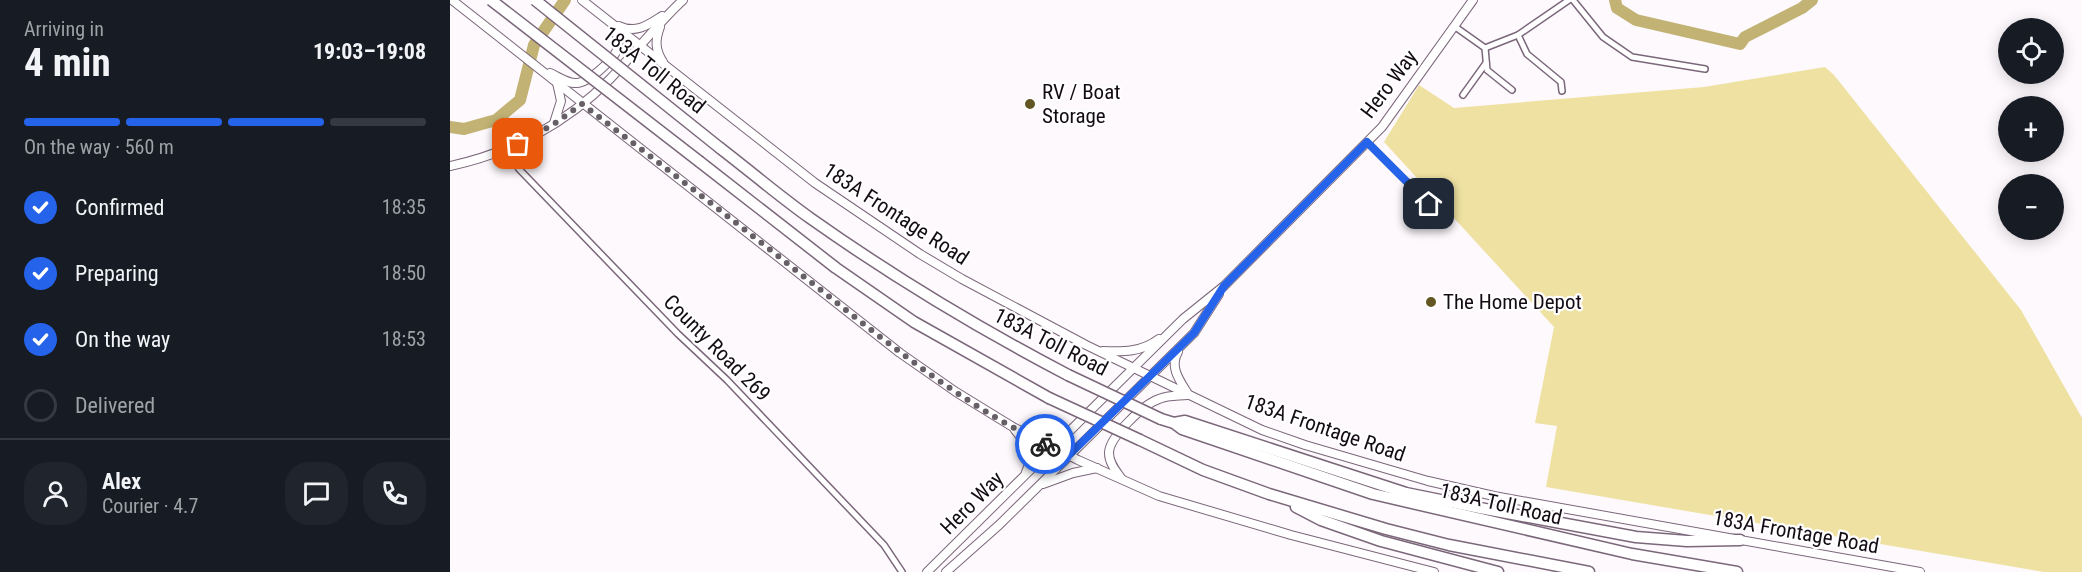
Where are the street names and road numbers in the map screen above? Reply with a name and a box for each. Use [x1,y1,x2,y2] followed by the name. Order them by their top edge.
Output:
[598,21,710,119] street label: 183A Toll Road
[1356,45,1422,123] street label: Hero Way
[819,158,973,270] street label: 183A Frontage Road
[659,290,775,406] street label: County Road 269
[990,303,1112,381] street label: 183A Toll Road
[1242,389,1408,467] street label: 183A Frontage Road
[936,467,1008,539] street label: Hero Way
[1438,478,1564,530] street label: 183A Toll Road
[1711,506,1881,558] street label: 183A Frontage Road

